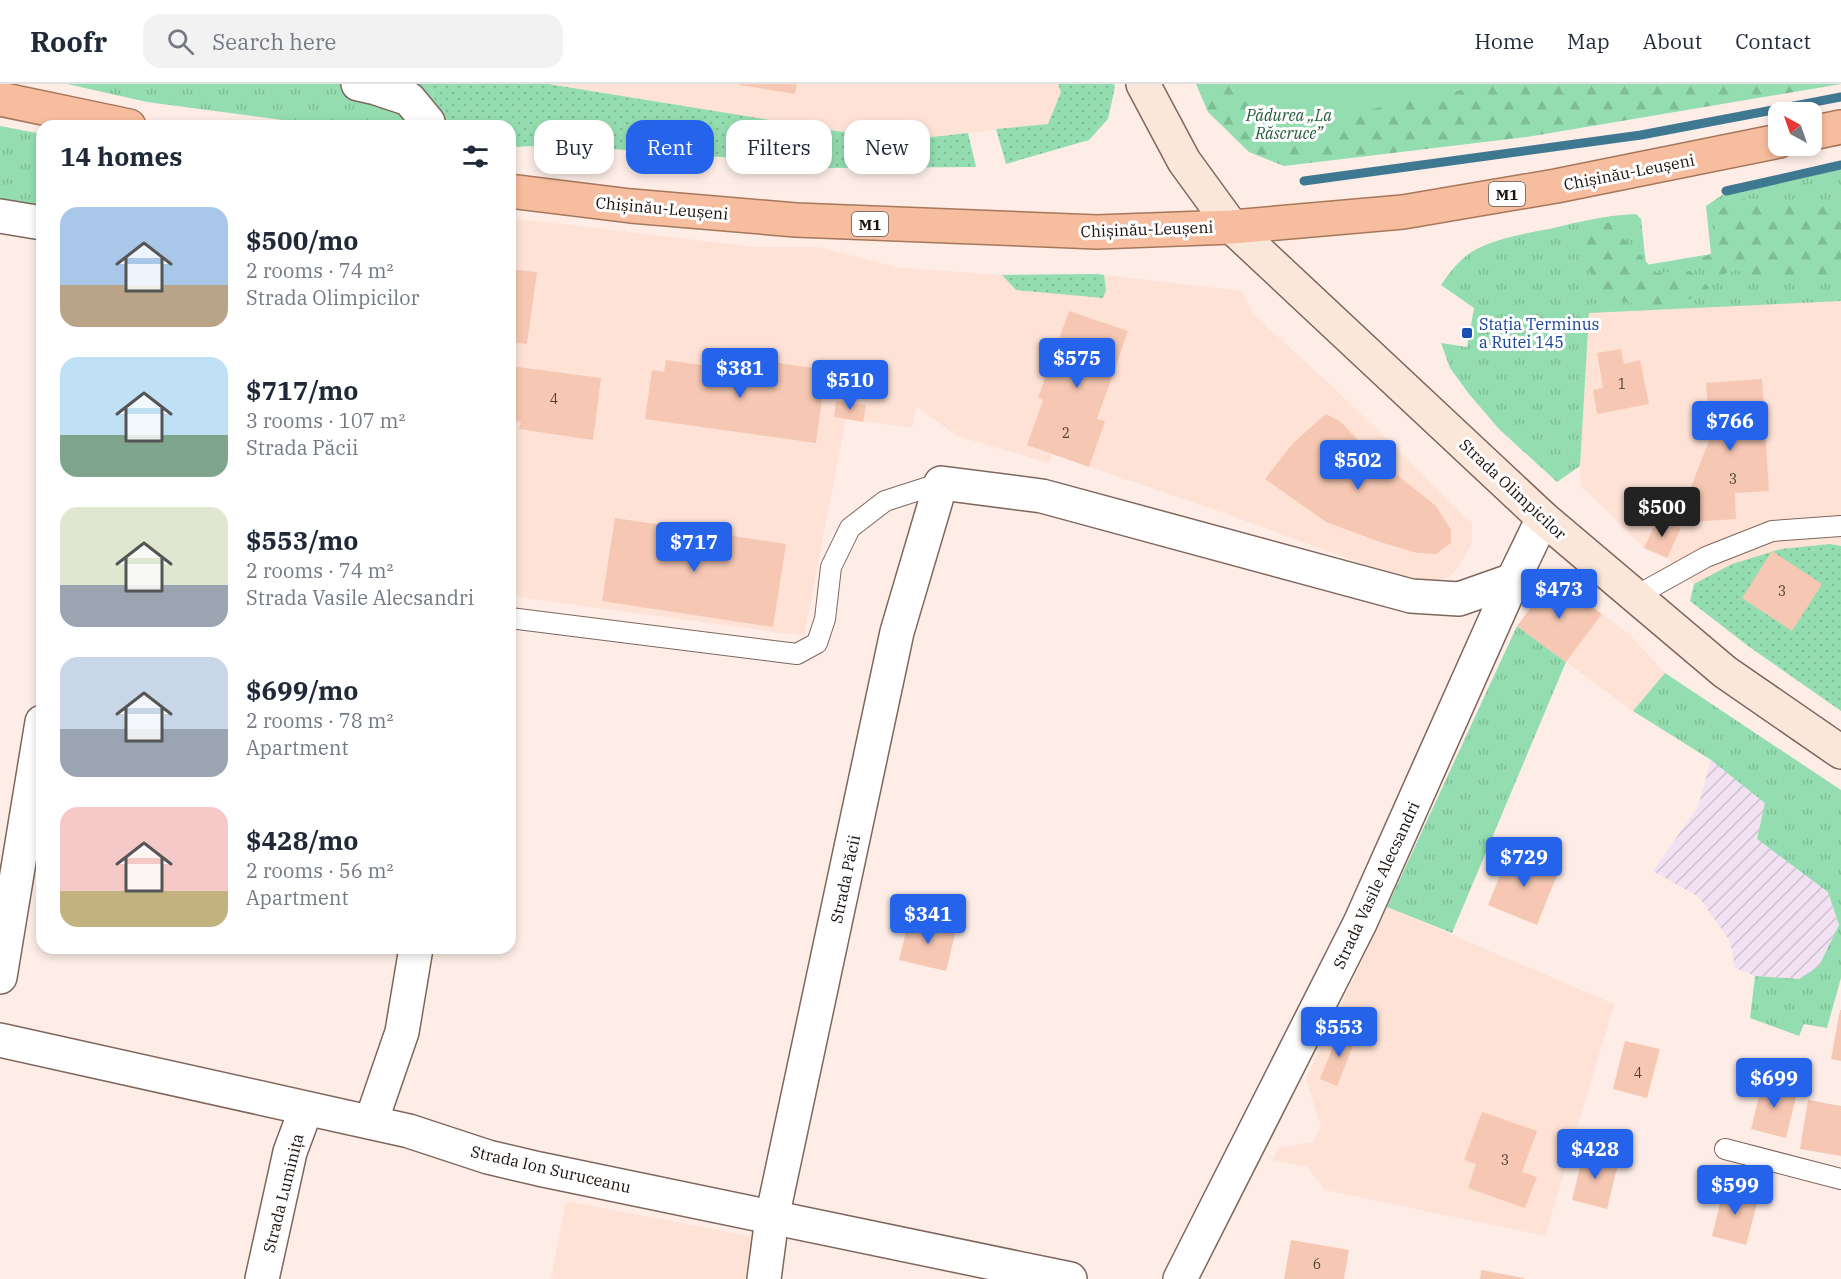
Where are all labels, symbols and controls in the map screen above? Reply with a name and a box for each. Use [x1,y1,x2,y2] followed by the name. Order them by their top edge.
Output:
[143,14,563,68] search box
[30,23,107,60] text: Roofr
[164,25,197,58] icon: search
[212,27,336,56] text: Search here
[1474,27,1534,55] text: Home
[1567,27,1610,55] text: Map
[1643,27,1702,55] text: About
[1735,27,1811,55] text: Contact
[1768,102,1822,156] north arrow
[1768,102,1822,156] map controls
[1245,105,1332,143] park label: Pădurea „La Răscruce”
[534,120,614,174] chip: Buy
[626,120,714,174] chip: Rent
[726,120,832,174] chip: Filters
[844,120,930,174] chip: New
[60,139,182,173] text: 14 homes
[459,140,492,173] icon: filters
[1562,149,1696,195] street label: Chișinău-Leușeni
[1489,182,1525,206] road number: M1
[595,192,729,224] street label: Chișinău-Leușeni
[852,212,888,236] road number: M1
[1080,217,1214,241] street label: Chișinău-Leușeni
[246,223,358,257] text: $500/mo
[108,231,180,303] icon: home
[246,257,393,284] text: 2 rooms · 74 m²
[246,284,419,311] text: Strada Olimpicilor
[1479,314,1599,352] place label: Stația Terminus a Rutei 145
[1460,326,1474,340] marker: Stația Terminus a Rutei 145
[1041,338,1113,389] pin: $575
[1053,344,1101,371] text: $575
[704,348,776,399] pin: $381
[716,354,764,381] text: $381
[814,360,886,411] pin: $510
[826,366,874,393] text: $510
[246,373,358,407] text: $717/mo
[1618,375,1626,393] house number: 1
[108,381,180,453] icon: home
[550,390,558,408] house number: 4
[1694,401,1766,452] pin: $766
[246,407,405,434] text: 3 rooms · 107 m²
[1706,407,1754,434] text: $766
[1062,424,1070,442] house number: 2
[246,434,358,461] text: Strada Păcii
[1455,434,1571,544] street label: Strada Olimpicilor
[1322,440,1394,491] pin: $502
[1334,446,1382,473] text: $502
[1729,470,1737,488] house number: 3
[1626,487,1698,538] pin: $500
[1638,493,1686,520] text: $500
[658,522,730,573] pin: $717
[246,523,358,557] text: $553/mo
[670,528,718,555] text: $717
[108,531,180,603] icon: home
[246,557,393,584] text: 2 rooms · 74 m²
[1523,569,1595,620] pin: $473
[1535,575,1583,602] text: $473
[1778,582,1786,600] house number: 3
[246,584,474,611] text: Strada Vasile Alecsandri
[246,673,358,707] text: $699/mo
[108,681,180,753] icon: home
[246,707,393,734] text: 2 rooms · 78 m²
[246,734,349,761] text: Apartment
[1328,798,1424,972] street label: Strada Vasile Alecsandri
[246,823,358,857] text: $428/mo
[108,831,180,903] icon: home
[826,833,864,925] street label: Strada Păcii
[1488,837,1560,888] pin: $729
[1500,843,1548,870] text: $729
[246,857,393,884] text: 2 rooms · 56 m²
[246,884,349,911] text: Apartment
[892,894,964,945] pin: $341
[904,900,952,927] text: $341
[1303,1007,1375,1058] pin: $553
[1315,1013,1363,1040] text: $553
[1738,1058,1810,1109] pin: $699
[1634,1064,1642,1082] house number: 4
[1750,1064,1798,1091] text: $699
[1559,1129,1631,1180] pin: $428
[259,1131,308,1255] street label: Strada Luminița
[1571,1135,1619,1162] text: $428
[469,1141,633,1197] street label: Strada Ion Suruceanu
[1501,1151,1509,1169] house number: 3
[1699,1165,1771,1216] pin: $599
[1711,1171,1759,1198] text: $599
[1313,1255,1321,1273] house number: 6

